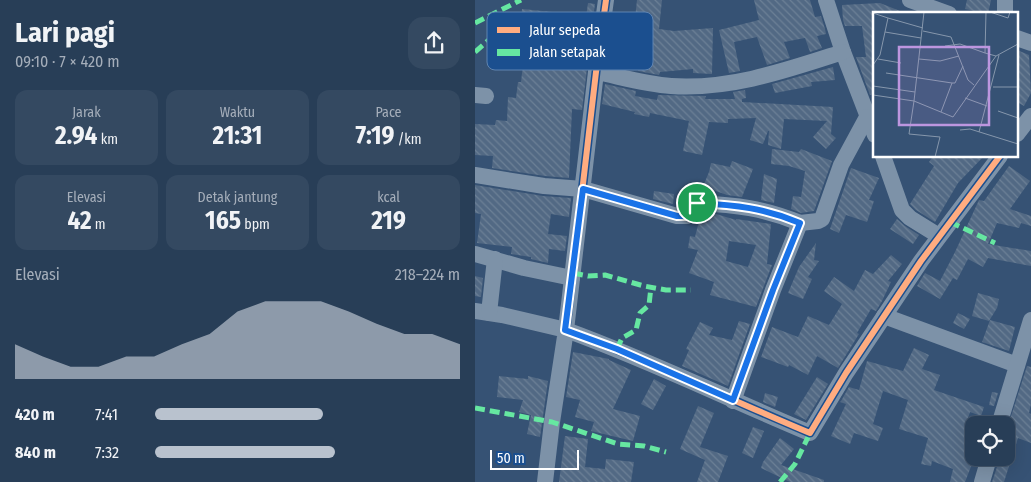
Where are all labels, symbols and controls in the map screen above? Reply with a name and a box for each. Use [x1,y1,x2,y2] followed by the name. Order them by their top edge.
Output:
[487,12,653,70] legend
[873,12,1019,158] inset map
[15,16,115,49] text: Lari pagi
[408,17,460,69] button: share
[529,22,600,39] text: Jalur sepeda
[529,44,606,61] text: Jalan setapak
[15,52,119,71] text: 09:10 · 7 × 420 m
[72,104,101,121] text: Jarak
[220,104,255,121] text: Waktu
[375,104,402,121] text: Pace
[55,121,97,151] text: 2.94
[213,121,262,151] text: 21:31
[355,121,394,151] text: 7:19
[97,131,118,148] text: km
[394,131,422,148] text: /km
[676,182,718,224] pin
[67,189,106,206] text: Elevasi
[198,189,277,206] text: Detak jantung
[377,189,400,206] text: kcal
[683,189,711,217] icon: arrive
[67,206,92,236] text: 42
[205,206,241,236] text: 165
[371,206,406,236] text: 219
[92,216,106,233] text: m
[241,216,270,233] text: bpm
[15,265,60,284] text: Elevasi
[395,265,460,284] text: 218–224 m
[15,405,55,424] text: 420 m
[95,405,118,424] text: 7:41
[965,416,1015,466] map controls
[965,416,1015,466] button: locate
[15,443,56,462] text: 840 m
[95,443,119,462] text: 7:32
[490,447,579,470] scale bar
[497,450,525,467] text: 50 m

